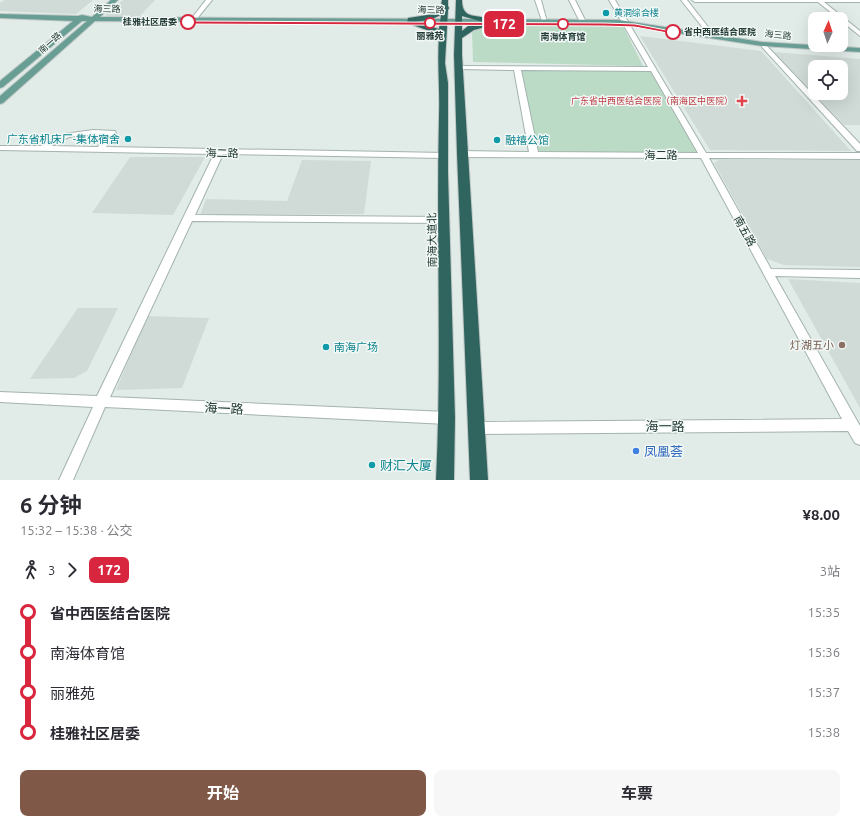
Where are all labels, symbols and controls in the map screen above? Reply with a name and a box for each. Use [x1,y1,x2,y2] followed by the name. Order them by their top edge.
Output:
[93,4,121,14] street label: 海三路
[417,5,445,15] street label: 海三路
[601,8,611,18] marker: 黄洞综合楼
[614,8,659,18] place label: 黄洞综合楼
[481,11,527,37] line badge: 172
[808,12,848,52] north arrow
[808,12,848,100] map controls
[180,14,196,30] marker: 桂雅社区居委
[122,16,177,27] place label: 桂雅社区居委
[492,16,516,32] text: 172
[424,17,436,29] marker: 丽雅苑
[557,18,569,30] marker: 南海体育馆
[665,24,681,40] marker: 省中西医结合医院
[684,27,756,37] place label: 省中西医结合医院
[764,29,792,41] street label: 海三路
[37,30,63,56] street label: 南一路
[416,31,444,41] place label: 丽雅苑
[540,32,586,42] place label: 南海体育馆
[808,60,848,100] button: locate
[736,95,748,107] marker: 广东省中西医结合医院（南海区中医院）
[571,96,733,106] place label: 广东省中西医结合医院（南海区中医院）
[7,133,120,145] place label: 广东省机床厂-集体宿舍
[123,134,133,144] marker: 广东省机床厂-集体宿舍
[505,134,549,146] place label: 融禧公馆
[492,135,502,145] marker: 融禧公馆
[205,147,239,159] street label: 海二路
[645,149,678,161] street label: 海二路
[426,212,438,268] street label: 南海大道北
[732,214,758,248] street label: 南五路
[790,339,834,351] place label: 灯湖五小
[837,340,847,350] marker: 灯湖五小
[334,341,378,353] place label: 南海广场
[321,342,331,352] marker: 南海广场
[204,400,244,416] street label: 海一路
[645,419,685,433] street label: 海一路
[644,444,683,458] place label: 凤凰荟
[631,446,641,456] marker: 凤凰荟
[380,458,432,472] place label: 财汇大厦
[367,460,377,470] marker: 财汇大厦
[20,492,82,517] text: 6 分钟
[802,506,840,523] text: ¥8.00
[20,523,133,537] text: 15:32 – 15:38 · 公交
[20,559,42,581] icon: walk
[61,559,83,581] icon: forward
[97,562,121,578] text: 172
[48,563,55,577] text: 3
[820,564,840,578] text: 3站
[50,605,170,622] text: 省中西医结合医院
[807,605,840,619] text: 15:35
[50,645,125,662] text: 南海体育馆
[807,645,840,659] text: 15:36
[50,685,95,702] text: 丽雅苑
[807,685,840,699] text: 15:37
[50,725,140,742] text: 桂雅社区居委
[807,725,840,739] text: 15:38
[20,770,426,816] button: 开始
[434,770,840,816] button: 车票

